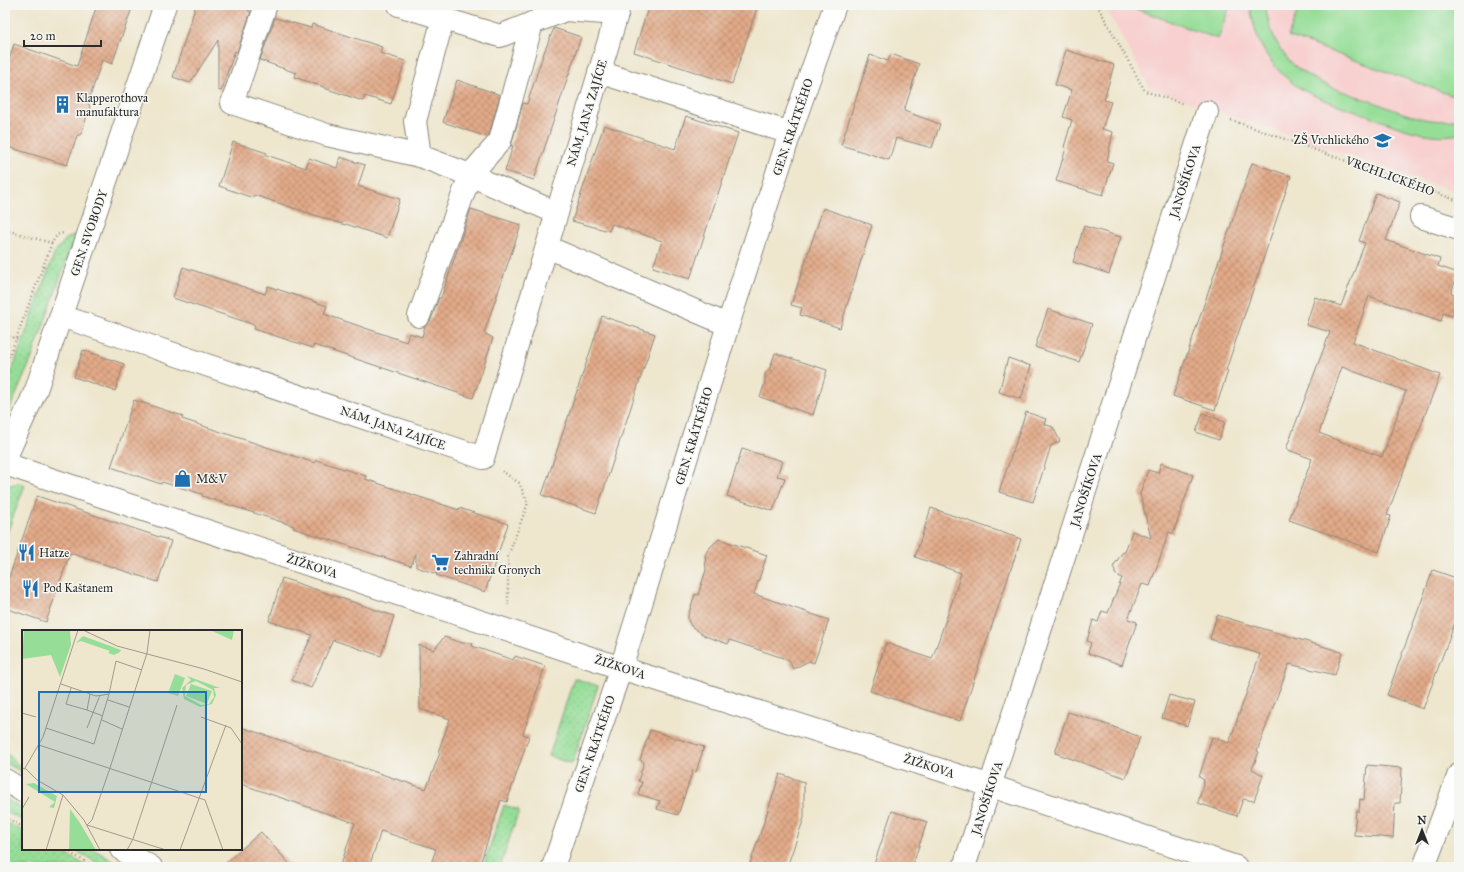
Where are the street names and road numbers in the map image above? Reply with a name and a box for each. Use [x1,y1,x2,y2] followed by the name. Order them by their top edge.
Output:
[562,57,611,168] street label: NÁM. JANA ZAJÍCE
[768,76,816,177] street label: GEN. KRÁTKÉHO
[1164,142,1204,222] street label: JANOŠÍKOVA
[1343,151,1437,199] street label: VRCHLICKÉHO
[68,188,110,278] street label: GEN. SVOBODY
[671,385,716,487] street label: GEN. KRÁTKÉHO
[338,401,449,454] street label: NÁM. JANA ZAJÍCE
[1065,451,1105,531] street label: JANOŠÍKOVA
[285,549,340,581] street label: ŽIŽKOVA
[593,650,648,682] street label: ŽIŽKOVA
[570,693,618,794] street label: GEN. KRÁTKÉHO
[902,749,957,781] street label: ŽIŽKOVA
[966,759,1006,839] street label: JANOŠÍKOVA

